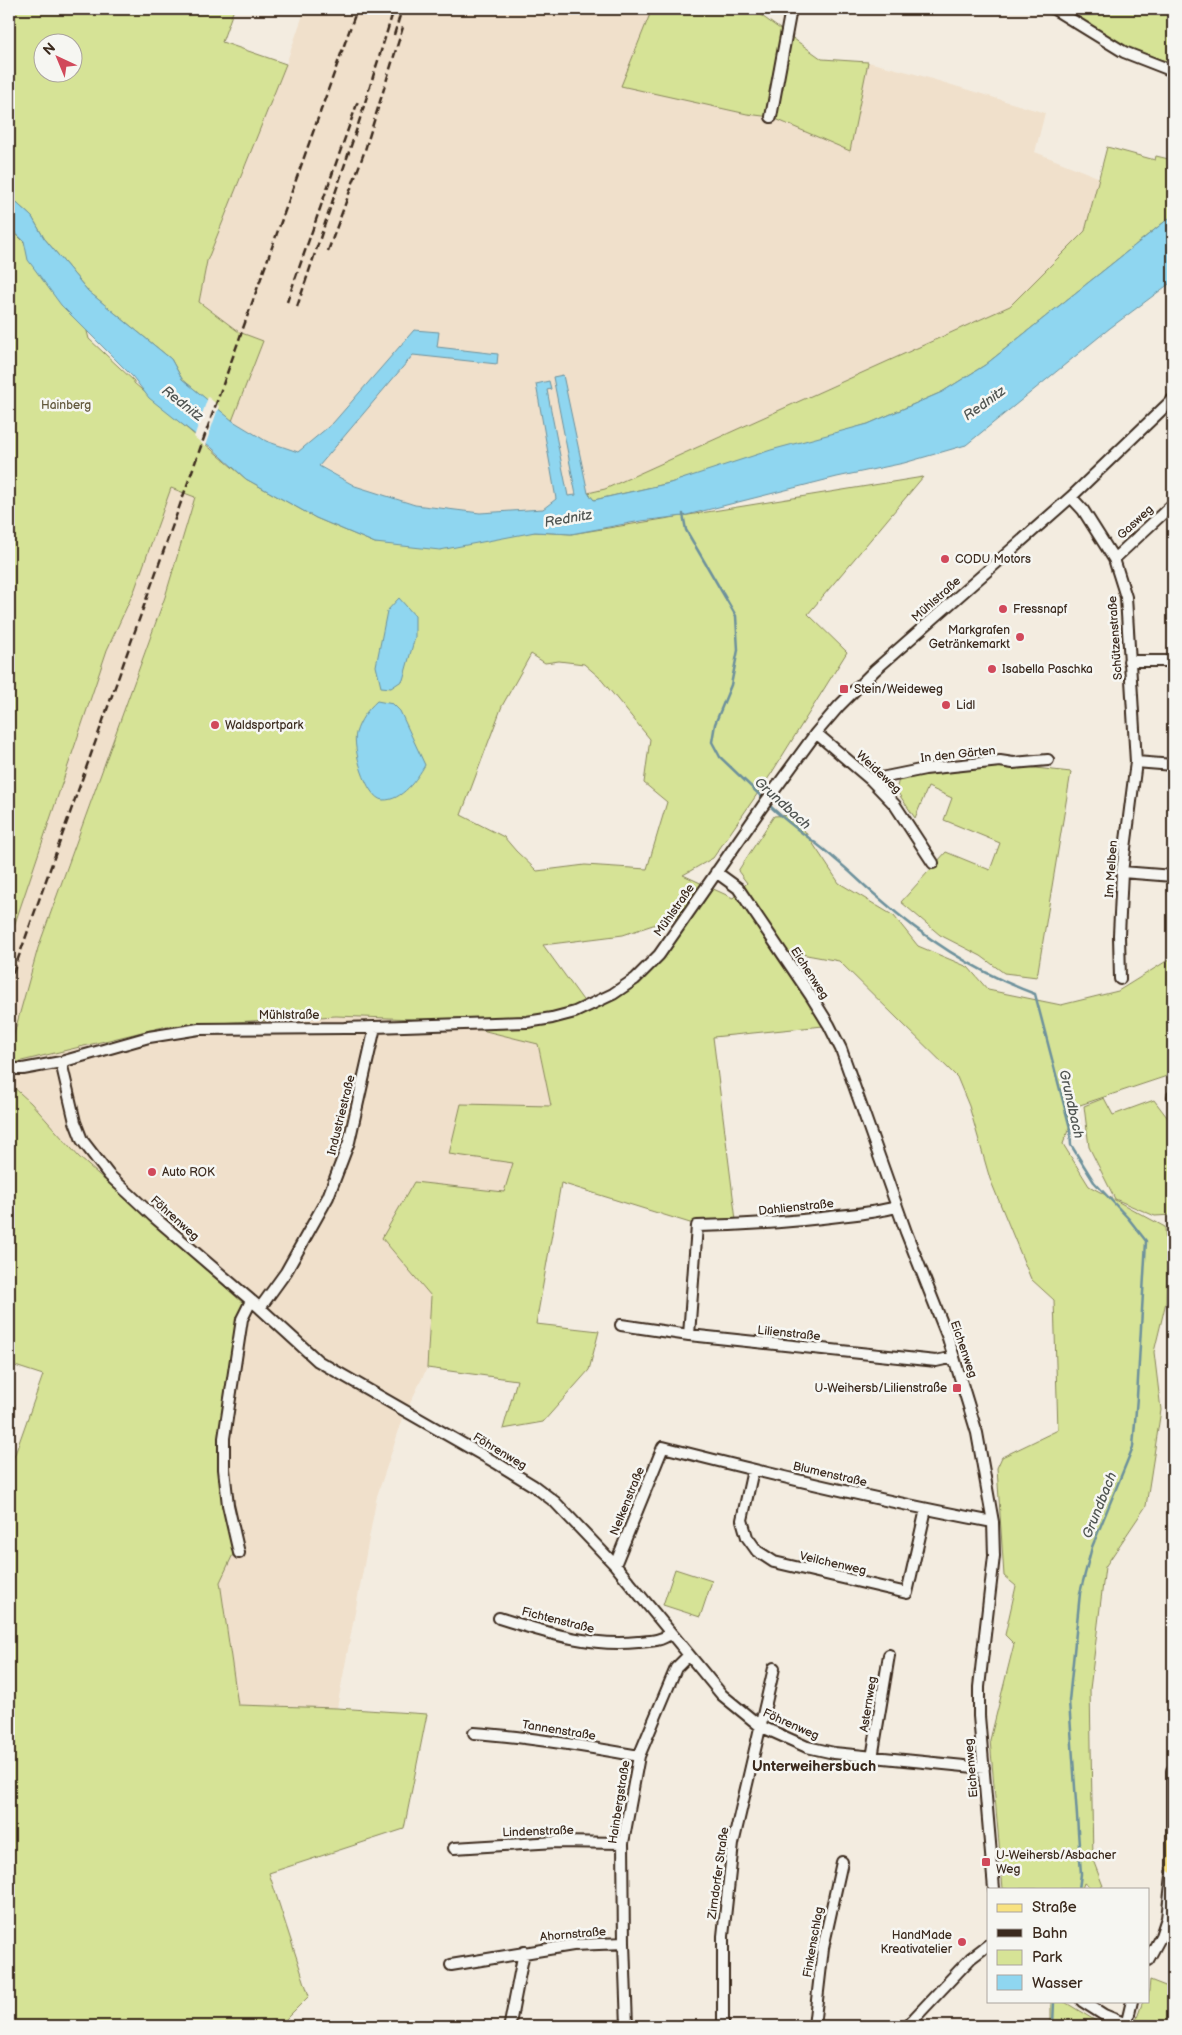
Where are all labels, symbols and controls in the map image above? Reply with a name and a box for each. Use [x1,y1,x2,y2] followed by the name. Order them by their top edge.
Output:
[32,32,82,82] north arrow
[40,39,59,59] text: N
[159,382,207,425] water label: Rednitz
[960,382,1009,424] water label: Rednitz
[41,398,91,413] park label: Hainberg
[1114,502,1156,543] street label: Gasweg
[543,506,594,531] water label: Rednitz
[955,552,1031,567] place label: CODU Motors
[939,553,951,565] marker: CODU Motors
[909,573,964,625] street label: Mühlstraße
[1105,595,1126,681] street label: Schützenstraße
[1013,602,1068,617] place label: Fressnapf
[997,603,1009,615] marker: Fressnapf
[929,623,1010,652] place label: Markgrafen Getränkemarkt
[1014,631,1026,643] marker: Markgrafen Getränkemarkt
[1002,662,1093,677] place label: Isabella Paschka
[986,663,998,675] marker: Isabella Paschka
[854,682,943,697] place label: Stein/Weideweg
[838,683,850,695] marker: Stein/Weideweg
[956,698,975,713] place label: Lidl
[940,699,952,711] marker: Lidl
[225,718,303,733] place label: Waldsportpark
[209,719,221,731] marker: Waldsportpark
[920,743,996,766] street label: In den Gärten
[853,748,904,797] street label: Weideweg
[751,774,815,833] water label: Grundbach
[1102,840,1121,898] street label: Im Melben
[651,881,698,939] street label: Mühlstraße
[787,944,832,1002] street label: Eichenweg
[259,1008,319,1023] street label: Mühlstraße
[1055,1068,1088,1140] water label: Grundbach
[324,1073,359,1157] street label: Industriestraße
[162,1165,215,1180] place label: Auto ROK
[146,1166,158,1178] marker: Auto ROK
[147,1193,202,1244] street label: Föhrenweg
[758,1196,834,1219] street label: Dahlienstraße
[947,1319,980,1380] street label: Eichenweg
[757,1323,821,1344] street label: Lilienstraße
[814,1381,947,1396] place label: U-Weihersb/Lilienstraße
[951,1382,963,1394] marker: U-Weihersb/Lilienstraße
[470,1430,529,1473] street label: Föhrenweg
[791,1459,868,1490] street label: Blumenstraße
[607,1465,648,1538] street label: Nelkenstraße
[1078,1469,1121,1541] water label: Grundbach
[798,1549,868,1578] street label: Veilchenweg
[520,1604,596,1637] street label: Fichtenstraße
[857,1675,880,1733] street label: Asternweg
[760,1705,821,1744] street label: Föhrenweg
[521,1717,597,1744] street label: Tannenstraße
[961,1738,982,1798] street label: Eichenweg
[752,1757,876,1776] district label: Unterweihersbuch
[605,1759,634,1845] street label: Hainbergstraße
[502,1823,574,1840] street label: Lindenstraße
[704,1826,732,1921] street label: Zirndorfer Straße
[996,1848,1117,1877] place label: U-Weihersb/Asbacher Weg
[980,1856,992,1868] marker: U-Weihersb/Asbacher Weg
[987,1888,1150,2002] legend
[1032,1898,1077,1917] text: Straße
[800,1905,827,1979] street label: Finkenschlag
[539,1924,607,1945] street label: Ahornstraße
[1032,1924,1068,1943] text: Bahn
[880,1928,953,1957] place label: HandMade Kreativatelier
[956,1936,968,1948] marker: HandMade Kreativatelier
[1032,1948,1063,1967] text: Park
[1032,1974,1083,1993] text: Wasser

